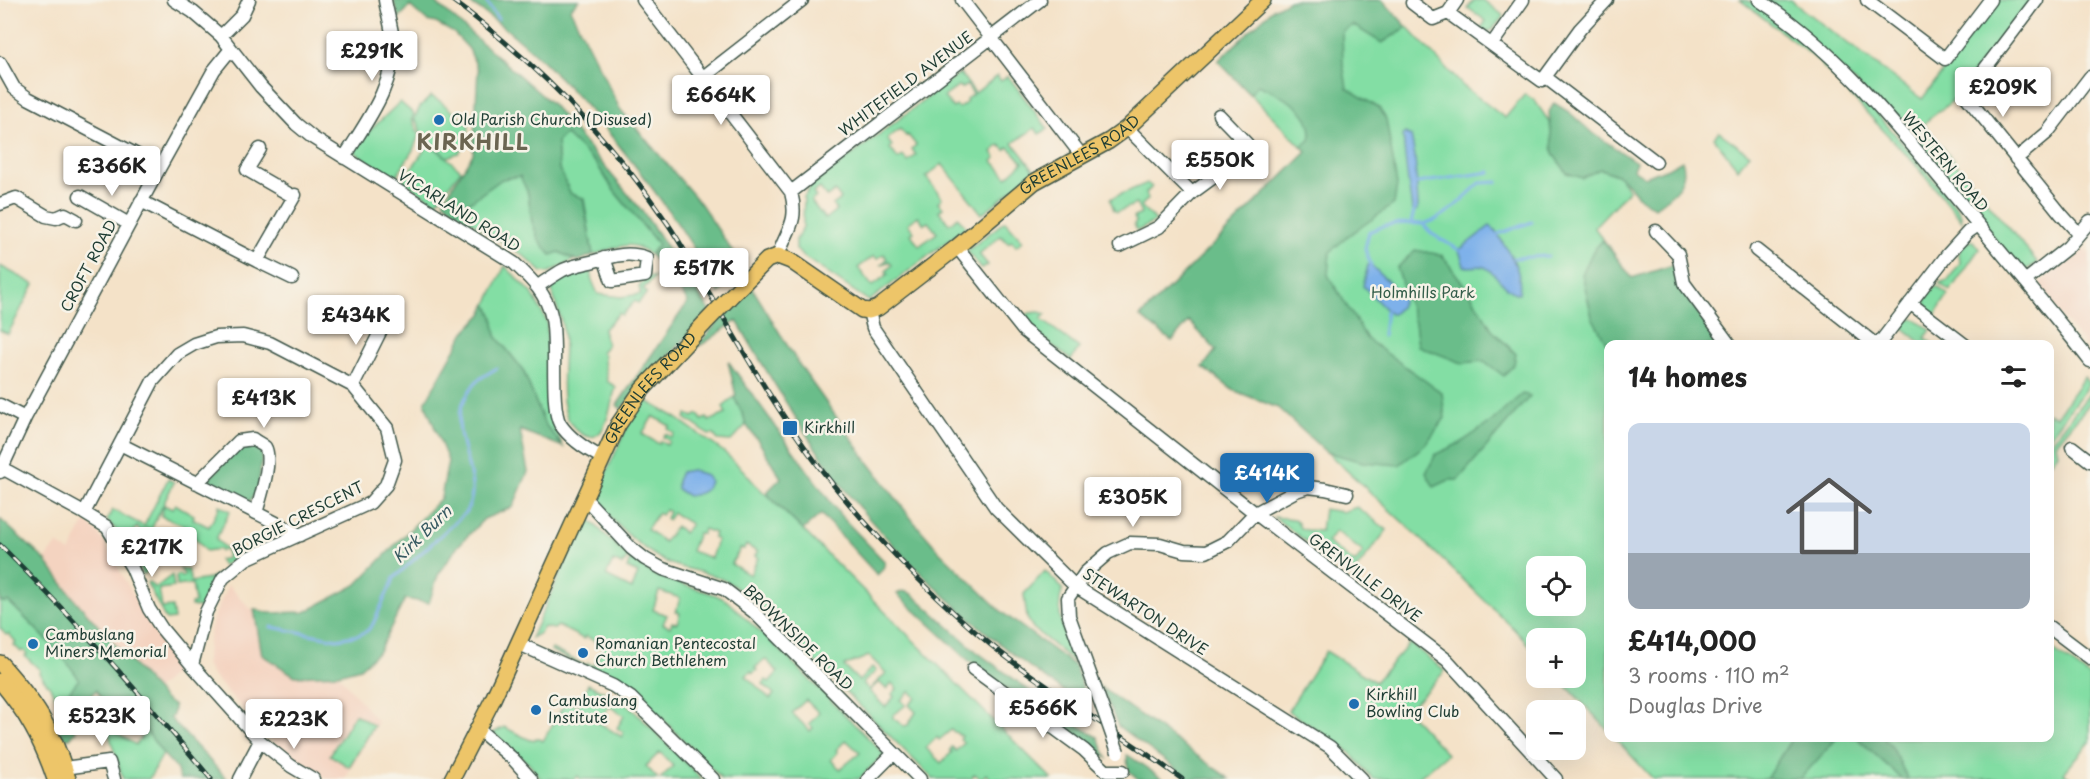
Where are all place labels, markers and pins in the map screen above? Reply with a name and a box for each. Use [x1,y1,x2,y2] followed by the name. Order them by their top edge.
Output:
[330,31,414,82] pin: £291K
[1961,67,2045,118] pin: £209K
[679,75,763,126] pin: £664K
[451,107,652,130] place label: Old Parish Church (Disused)
[432,113,446,127] marker: Old Parish Church (Disused)
[1178,140,1262,191] pin: £550K
[70,146,154,197] pin: £366K
[662,248,746,299] pin: £517K
[314,295,398,346] pin: £434K
[222,378,306,429] pin: £413K
[804,415,855,438] place label: Kirkhill
[781,419,799,437] marker: Kirkhill
[1225,453,1309,504] pin: £414K
[1091,477,1175,528] pin: £305K
[110,527,194,578] pin: £217K
[45,622,167,662] place label: Cambuslang Miners Memorial
[595,631,756,671] place label: Romanian Pentecostal Church Bethlehem
[26,637,40,651] marker: Cambuslang Miners Memorial
[576,646,590,660] marker: Romanian Pentecostal Church Bethlehem
[1366,682,1459,722] place label: Kirkhill Bowling Club
[548,688,638,728] place label: Cambuslang Institute
[1001,688,1085,739] pin: £566K
[60,696,144,747] pin: £523K
[1347,697,1361,711] marker: Kirkhill Bowling Club
[252,699,336,750] pin: £223K
[529,703,543,717] marker: Cambuslang Institute

